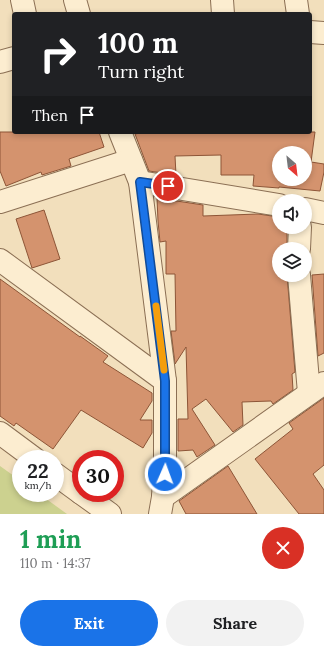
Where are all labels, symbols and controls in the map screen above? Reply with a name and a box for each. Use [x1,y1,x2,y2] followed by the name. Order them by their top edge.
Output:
[98,25,178,61] text: 100 m
[32,28,84,80] icon: right
[98,60,184,83] text: Turn right
[76,104,98,126] icon: arrive
[32,106,68,125] text: Then
[272,146,312,186] north arrow
[272,146,312,282] map controls
[151,169,185,203] pin
[157,175,179,197] icon: arrive
[272,194,312,234] button: sound
[272,242,312,282] button: layers
[72,450,124,502] speed limit sign: 30
[144,453,186,495] position arrow
[27,458,49,483] text: 22
[24,479,52,492] text: km/h
[20,524,81,555] text: 1 min
[262,527,304,569] button: close
[20,555,91,572] text: 110 m · 14:37
[20,600,158,646] button: Exit
[166,600,304,646] button: Share

